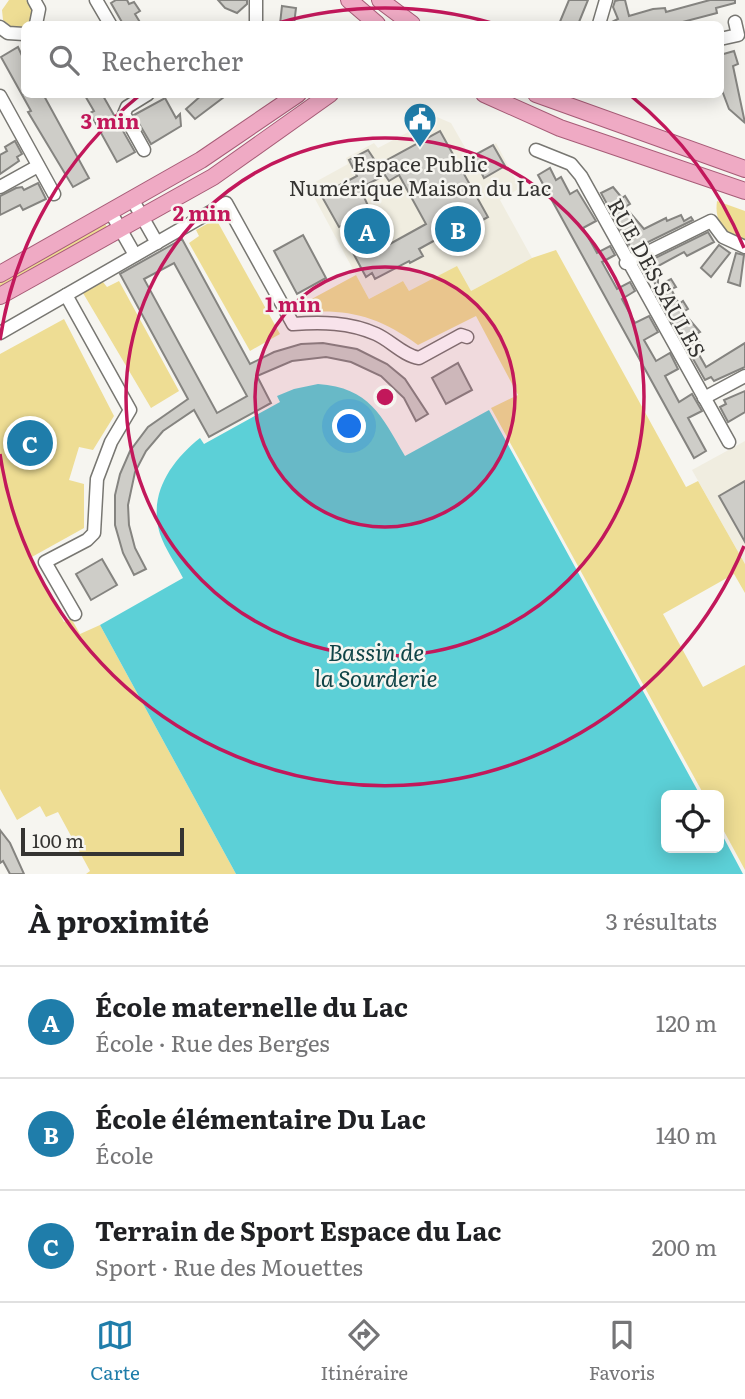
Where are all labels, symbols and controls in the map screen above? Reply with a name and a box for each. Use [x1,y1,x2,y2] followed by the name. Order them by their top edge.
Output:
[21,21,724,98] search box
[101,40,243,79] text: Rechercher
[45,41,83,79] icon: search
[401,100,439,149] public building icon: Espace Public Numérique Maison du Lac
[80,104,140,135] text: 3 min
[289,147,551,202] place label: Espace Public Numérique Maison du Lac
[601,192,715,362] street label: RUE DES SAULES
[173,196,232,227] text: 2 min
[435,203,481,255] pin: B
[344,205,390,257] pin: A
[265,287,321,318] text: 1 min
[373,385,397,409] centre of rings
[332,409,366,443] your location
[7,417,53,469] pin: C
[315,634,437,694] water label: Bassin de la Sourderie
[661,790,724,853] map controls
[661,790,724,853] button: locate
[21,825,184,857] scale bar
[32,826,84,854] text: 100 m
[28,898,209,942] text: À proximité
[605,903,717,937] text: 3 résultats
[95,986,408,1025] text: École maternelle du Lac
[42,1005,60,1039] text: A
[656,1005,717,1039] text: 120 m
[95,1025,330,1059] text: École · Rue des Berges
[95,1098,426,1137] text: École élémentaire Du Lac
[43,1117,59,1151] text: B
[656,1117,717,1151] text: 140 m
[95,1137,154,1171] text: École
[95,1210,501,1249] text: Terrain de Sport Espace du Lac
[43,1229,59,1263] text: C
[652,1229,717,1263] text: 200 m
[95,1249,363,1283] text: Sport · Rue des Mouettes
[90,1316,140,1386] tab: Carte
[320,1316,408,1386] tab: Itinéraire
[589,1316,655,1386] tab: Favoris

